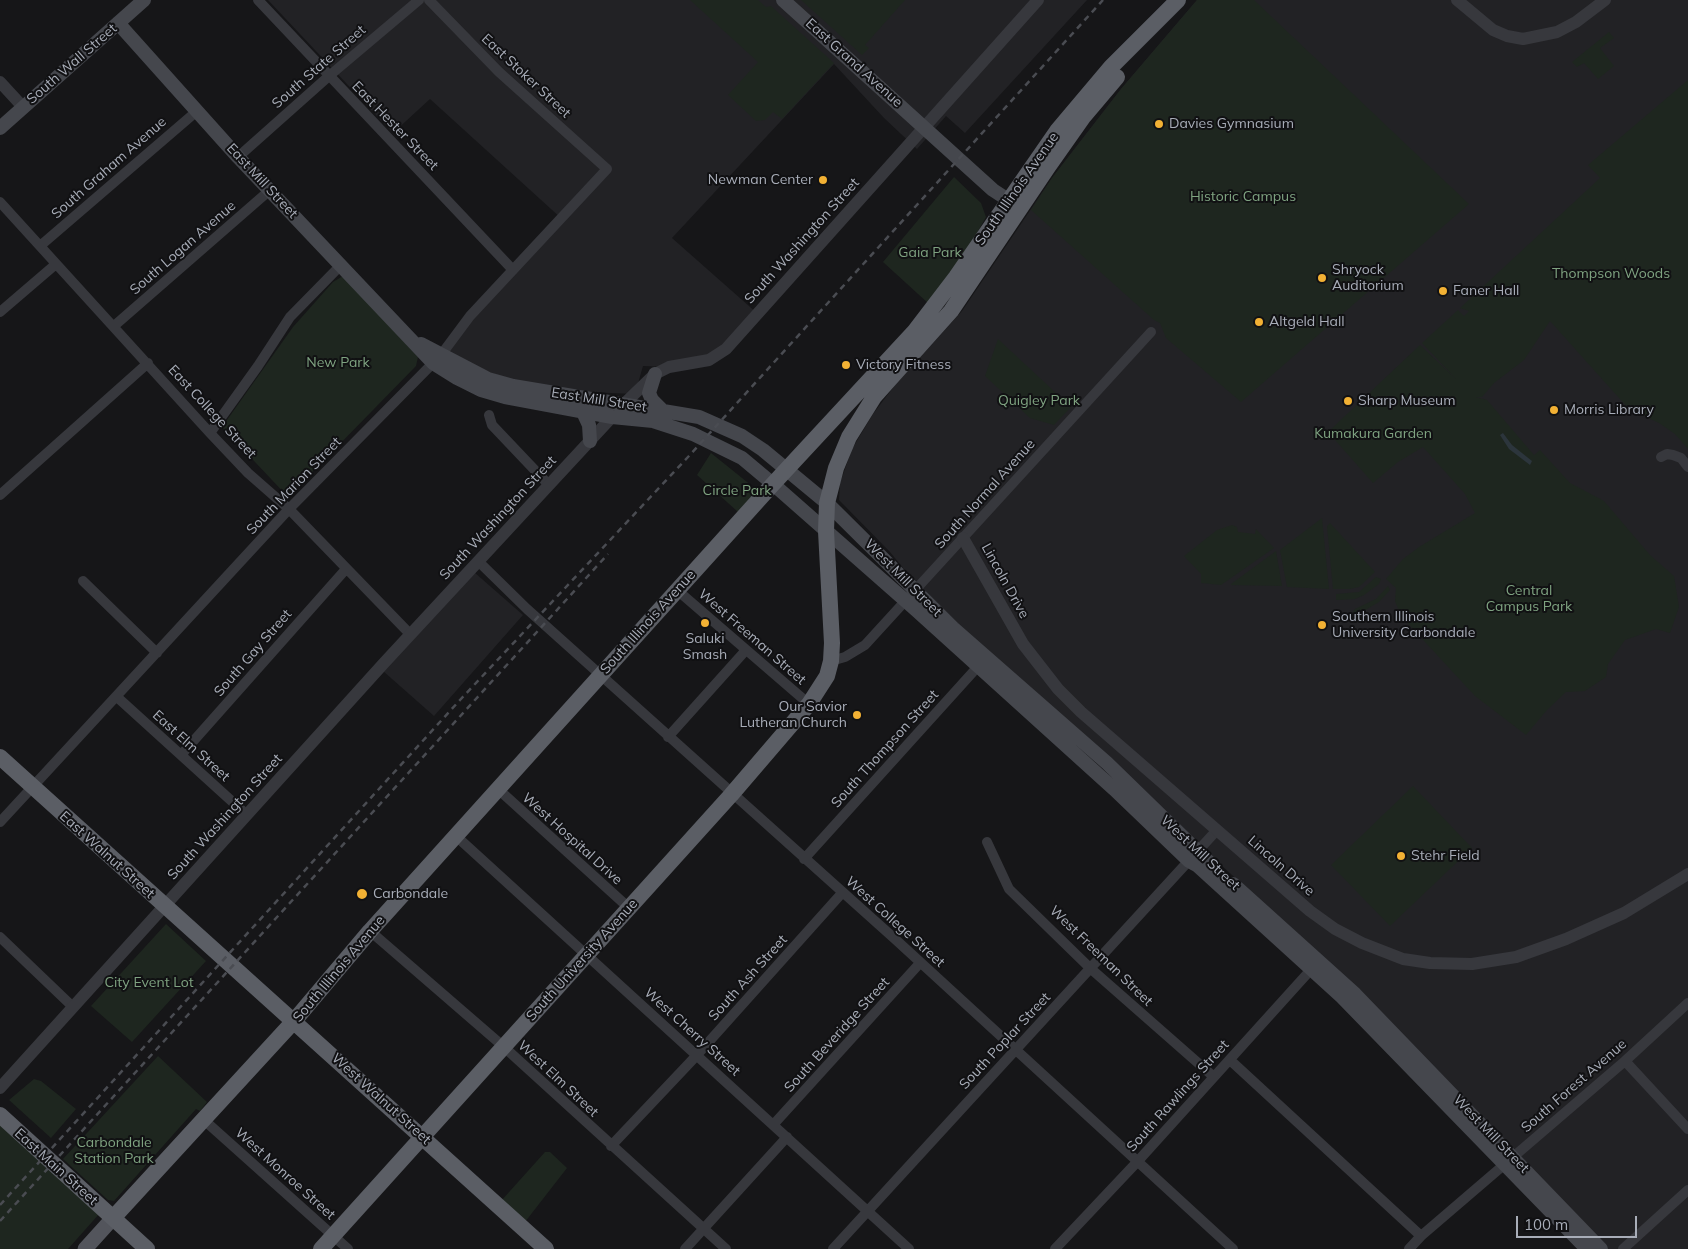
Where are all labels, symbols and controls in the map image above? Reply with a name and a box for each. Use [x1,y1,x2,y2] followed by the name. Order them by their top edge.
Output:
[802,15,906,111] street label: East Grand Avenue
[24,20,120,108] street label: South Wall Street
[269,22,369,112] street label: South State Street
[478,30,574,122] street label: East Stoker Street
[348,78,442,174] street label: East Hester Street
[48,114,170,222] street label: South Graham Avenue
[1169,116,1294,132] place label: Davies Gymnasium
[1153,118,1165,130] marker: Davies Gymnasium
[972,129,1062,249] street label: South Illinois Avenue
[223,140,301,222] street label: East Mill Street
[708,172,813,188] place label: Newman Center
[817,174,829,186] marker: Newman Center
[741,175,863,307] street label: South Washington Street
[1190,189,1296,205] park label: Historic Campus
[127,198,239,298] street label: South Logan Avenue
[898,245,962,261] park label: Gaia Park
[1332,262,1404,294] place label: Shryock Auditorium
[1552,266,1670,282] park label: Thompson Woods
[1316,272,1328,284] marker: Shryock Auditorium
[1453,283,1519,299] place label: Faner Hall
[1437,285,1449,297] marker: Faner Hall
[1269,314,1345,330] place label: Altgeld Hall
[1253,316,1265,328] marker: Altgeld Hall
[306,355,370,371] park label: New Park
[856,357,951,373] place label: Victory Fitness
[840,359,852,371] marker: Victory Fitness
[164,362,260,462] street label: East College Street
[550,384,648,416] street label: East Mill Street
[998,393,1080,409] park label: Quigley Park
[1358,393,1455,409] place label: Sharp Museum
[1342,395,1354,407] marker: Sharp Museum
[1564,402,1654,418] place label: Morris Library
[1548,404,1560,416] marker: Morris Library
[1314,426,1432,442] park label: Kumakura Garden
[243,434,345,538] street label: South Marion Street
[931,436,1039,552] street label: South Normal Avenue
[436,453,560,583] street label: South Washington Street
[703,483,771,499] park label: Circle Park
[861,536,945,620] street label: West Mill Street
[978,541,1032,621] street label: Lincoln Drive
[597,567,699,677] street label: South Illinois Avenue
[1486,583,1572,616] park label: Central Campus Park
[695,586,809,688] street label: West Freeman Street
[211,606,295,700] street label: South Gay Street
[1332,609,1475,642] place label: Southern Illinois University Carbondale
[699,617,711,629] marker: Saluki Smash
[1316,619,1328,631] marker: Southern Illinois University Carbondale
[683,631,727,664] place label: Saluki Smash
[828,687,942,811] street label: South Thompson Street
[739,699,847,732] place label: Our Savior Lutheran Church
[149,707,233,785] street label: East Elm Street
[851,709,863,721] marker: Our Savior Lutheran Church
[164,751,286,883] street label: South Washington Street
[518,790,626,888] street label: West Hospital Drive
[56,808,158,902] street label: East Walnut Street
[1157,812,1243,894] street label: West Mill Street
[1244,832,1318,900] street label: Lincoln Drive
[1411,848,1480,864] place label: Stehr Field
[1395,850,1407,862] marker: Stehr Field
[842,873,948,971] street label: West College Street
[373,886,448,902] place label: Carbondale
[355,887,369,901] marker: Carbondale
[523,896,641,1024] street label: South University Avenue
[1046,902,1156,1010] street label: West Freeman Street
[289,912,389,1026] street label: South Illinois Avenue
[705,932,791,1024] street label: South Ash Street
[781,974,893,1096] street label: South Beveridge Street
[104,975,194,991] park label: City Event Lot
[640,984,744,1080] street label: West Cherry Street
[956,989,1054,1093] street label: South Poplar Street
[1518,1036,1630,1136] street label: South Forest Avenue
[514,1037,602,1121] street label: West Elm Street
[1123,1037,1233,1155] street label: South Rawlings Street
[328,1050,434,1148] street label: West Walnut Street
[1449,1091,1533,1177] street label: West Mill Street
[11,1125,101,1209] street label: East Main Street
[231,1125,339,1223] street label: West Monroe Street
[74,1135,154,1168] park label: Carbondale Station Park
[1518,1206,1639,1238] scale bar
[1524,1215,1568,1234] text: 100 m

